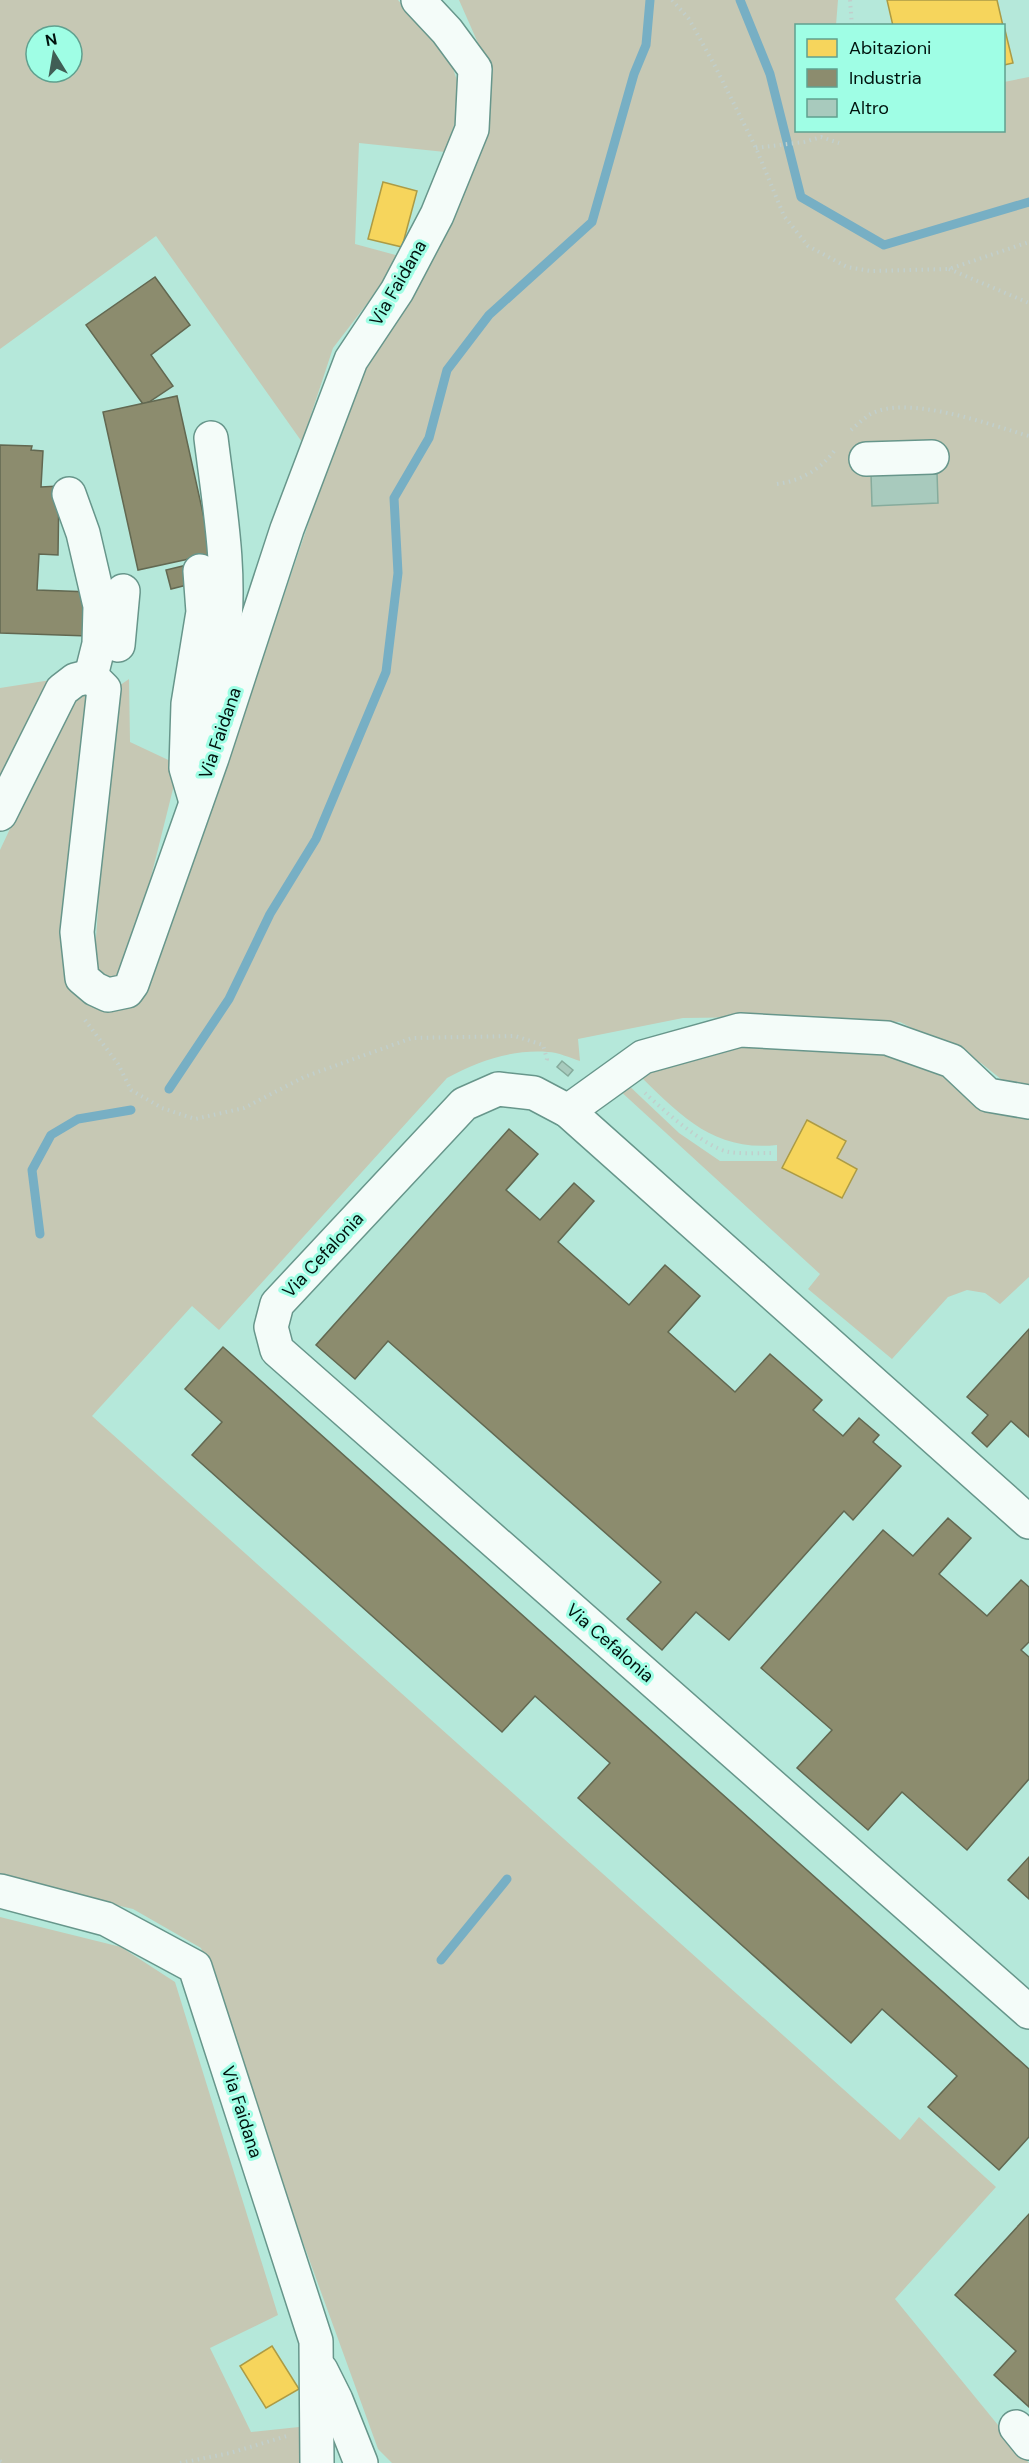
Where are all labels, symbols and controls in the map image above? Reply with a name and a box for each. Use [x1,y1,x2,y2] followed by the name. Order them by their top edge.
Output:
[24,24,84,84] north arrow
[795,24,1005,132] legend
[44,28,59,51] text: N
[849,36,931,60] text: Abitazioni
[849,66,922,90] text: Industria
[849,96,889,120] text: Altro
[364,236,432,330] street label: Via Faidana
[193,684,247,782] street label: Via Faidana
[277,1207,369,1303] street label: Via Cefalonia
[561,1598,659,1688] street label: Via Cefalonia
[216,2063,268,2161] street label: Via Faidana

